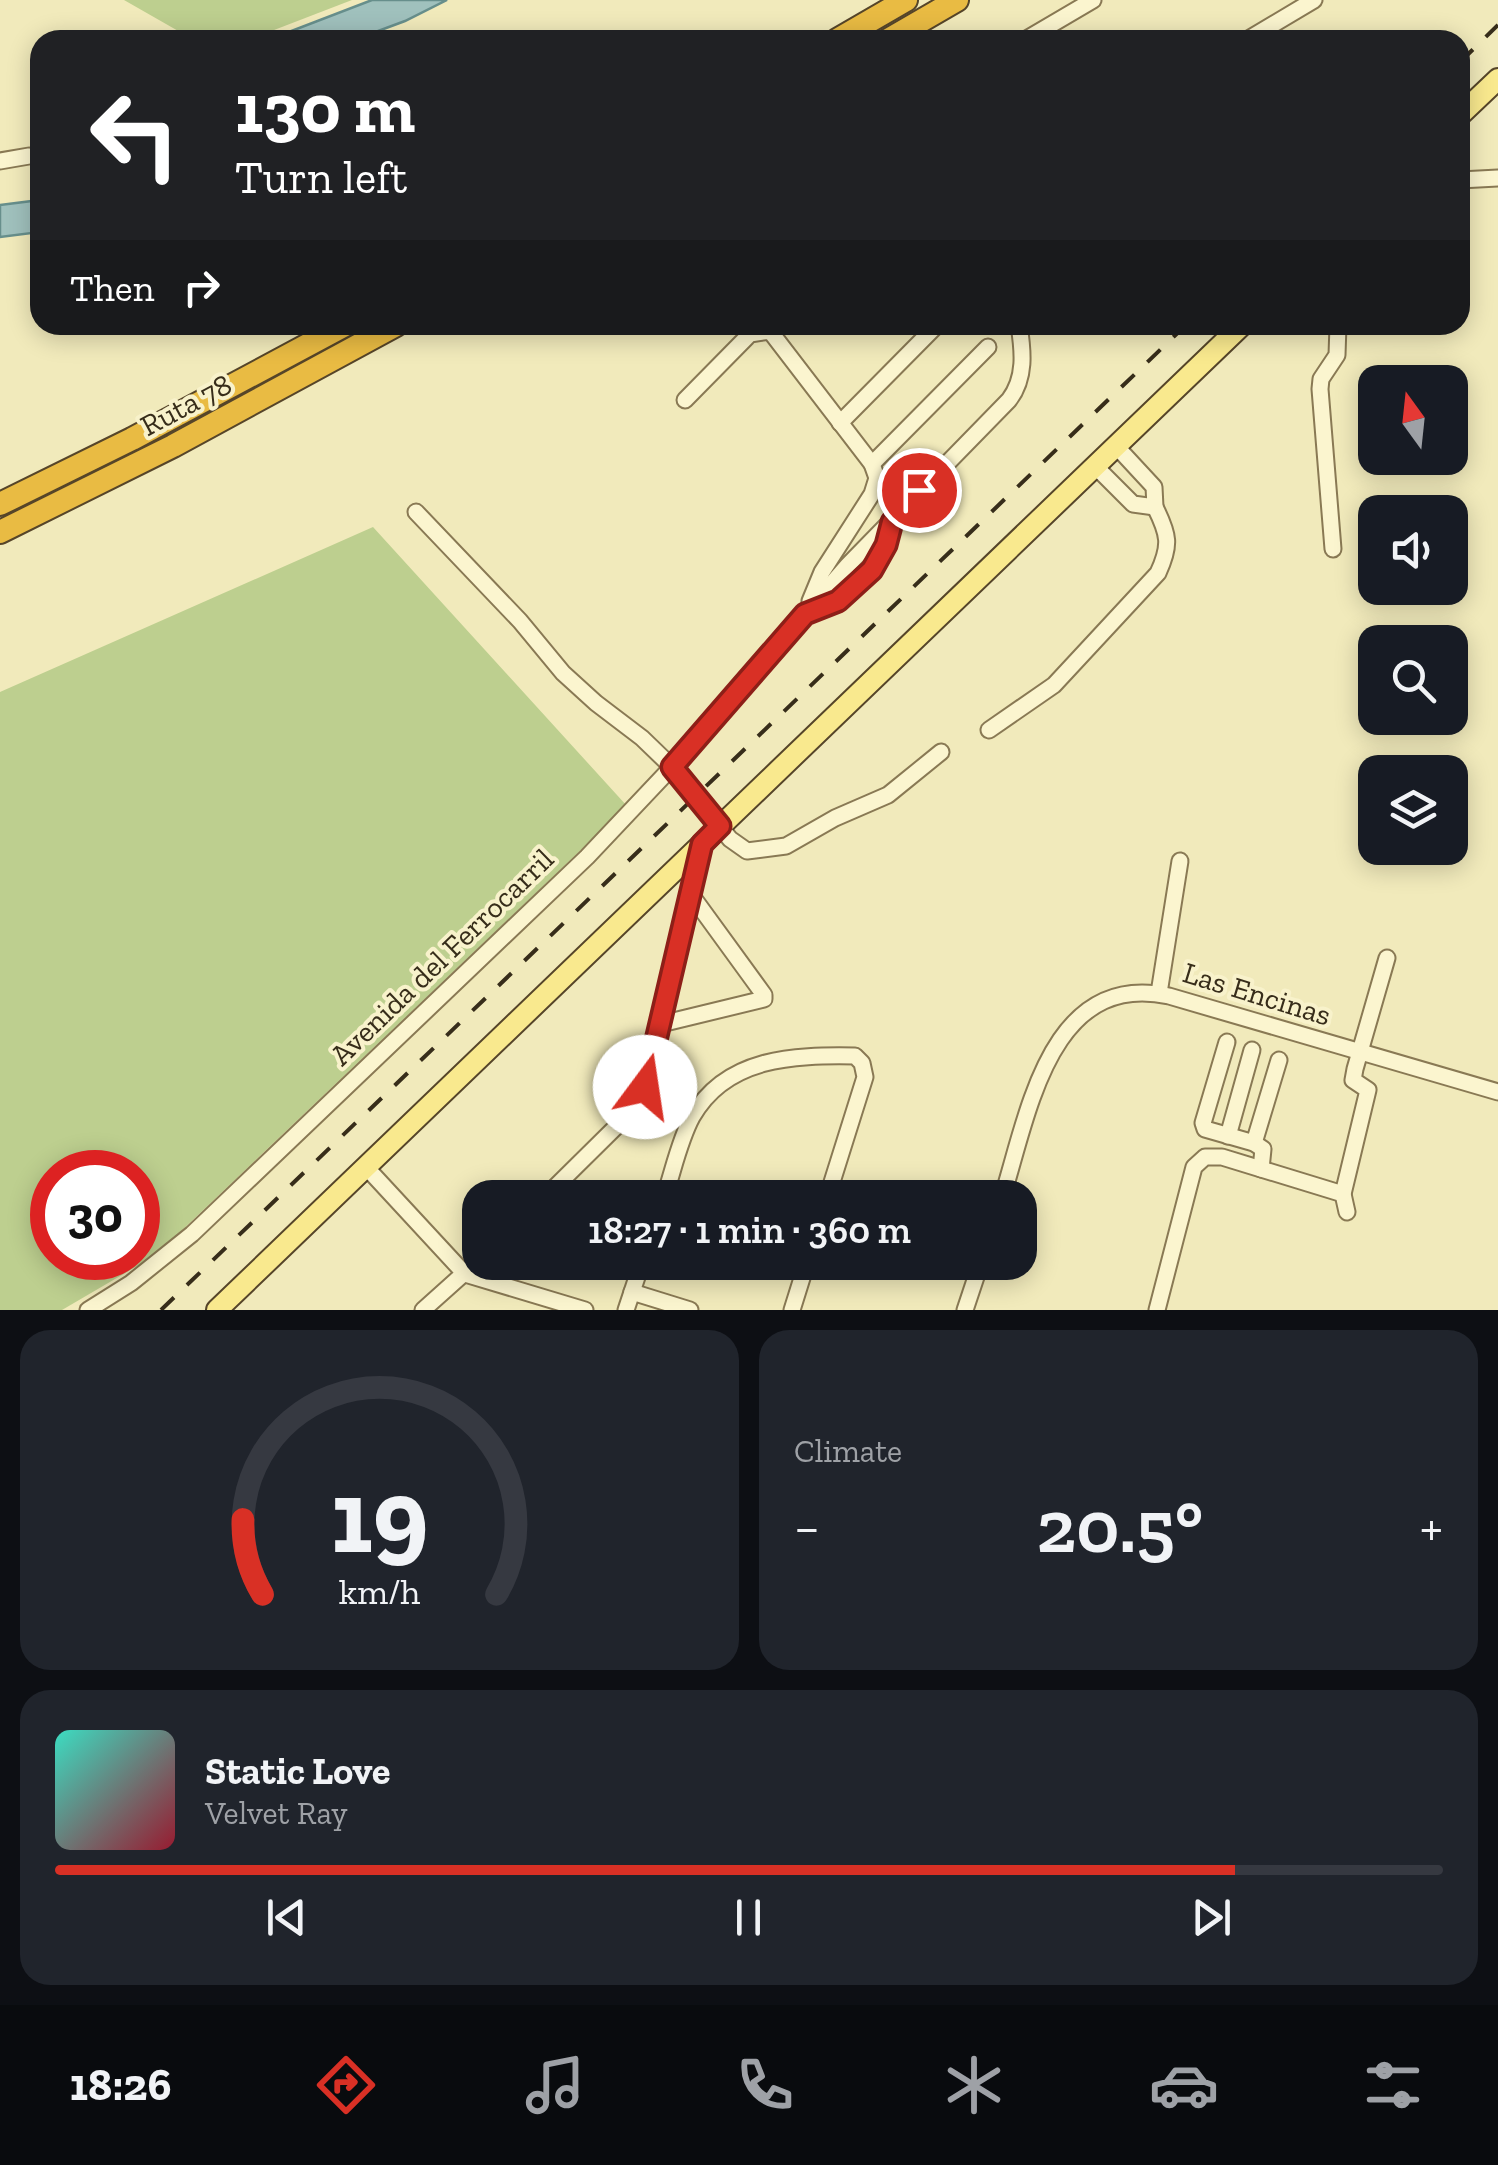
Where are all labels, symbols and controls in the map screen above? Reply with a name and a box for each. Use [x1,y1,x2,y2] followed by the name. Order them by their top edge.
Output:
[235,66,415,150] text: 130 m
[70,70,200,200] icon: left
[235,151,407,205] text: Turn left
[174,260,229,315] icon: right
[70,265,154,311] text: Then
[1358,365,1468,475] north arrow
[1358,365,1468,865] map controls
[134,366,238,444] street label: Ruta 78
[877,448,962,533] pin
[892,463,947,518] icon: arrive
[1358,495,1468,605] button: sound
[1358,625,1468,735] button: search
[1358,755,1468,865] button: layers
[323,841,561,1073] street label: Avenida del Ferrocarril
[1179,954,1335,1034] street label: Las Encinas
[593,1035,697,1139] position arrow
[30,1150,160,1280] speed limit sign: 30
[588,1207,911,1253] text: 18:27 · 1 min · 360 m
[794,1432,902,1470] text: Climate
[331,1454,428,1579] text: 19
[1037,1481,1203,1571] text: 20.5°
[794,1494,820,1560] text: −
[1420,1494,1443,1560] text: +
[339,1570,420,1613] text: km/h
[205,1748,390,1794] text: Static Love
[205,1794,348,1832] text: Velvet Ray
[259,1890,314,1945] icon: previous
[721,1890,776,1945] icon: pause
[1184,1890,1239,1945] icon: next
[311,2050,381,2120] icon: directions
[520,2050,590,2120] icon: music
[730,2050,800,2120] icon: phone
[939,2050,1009,2120] icon: climate
[1149,2050,1219,2120] icon: car
[1358,2050,1428,2120] icon: filters
[70,2058,172,2112] text: 18:26

